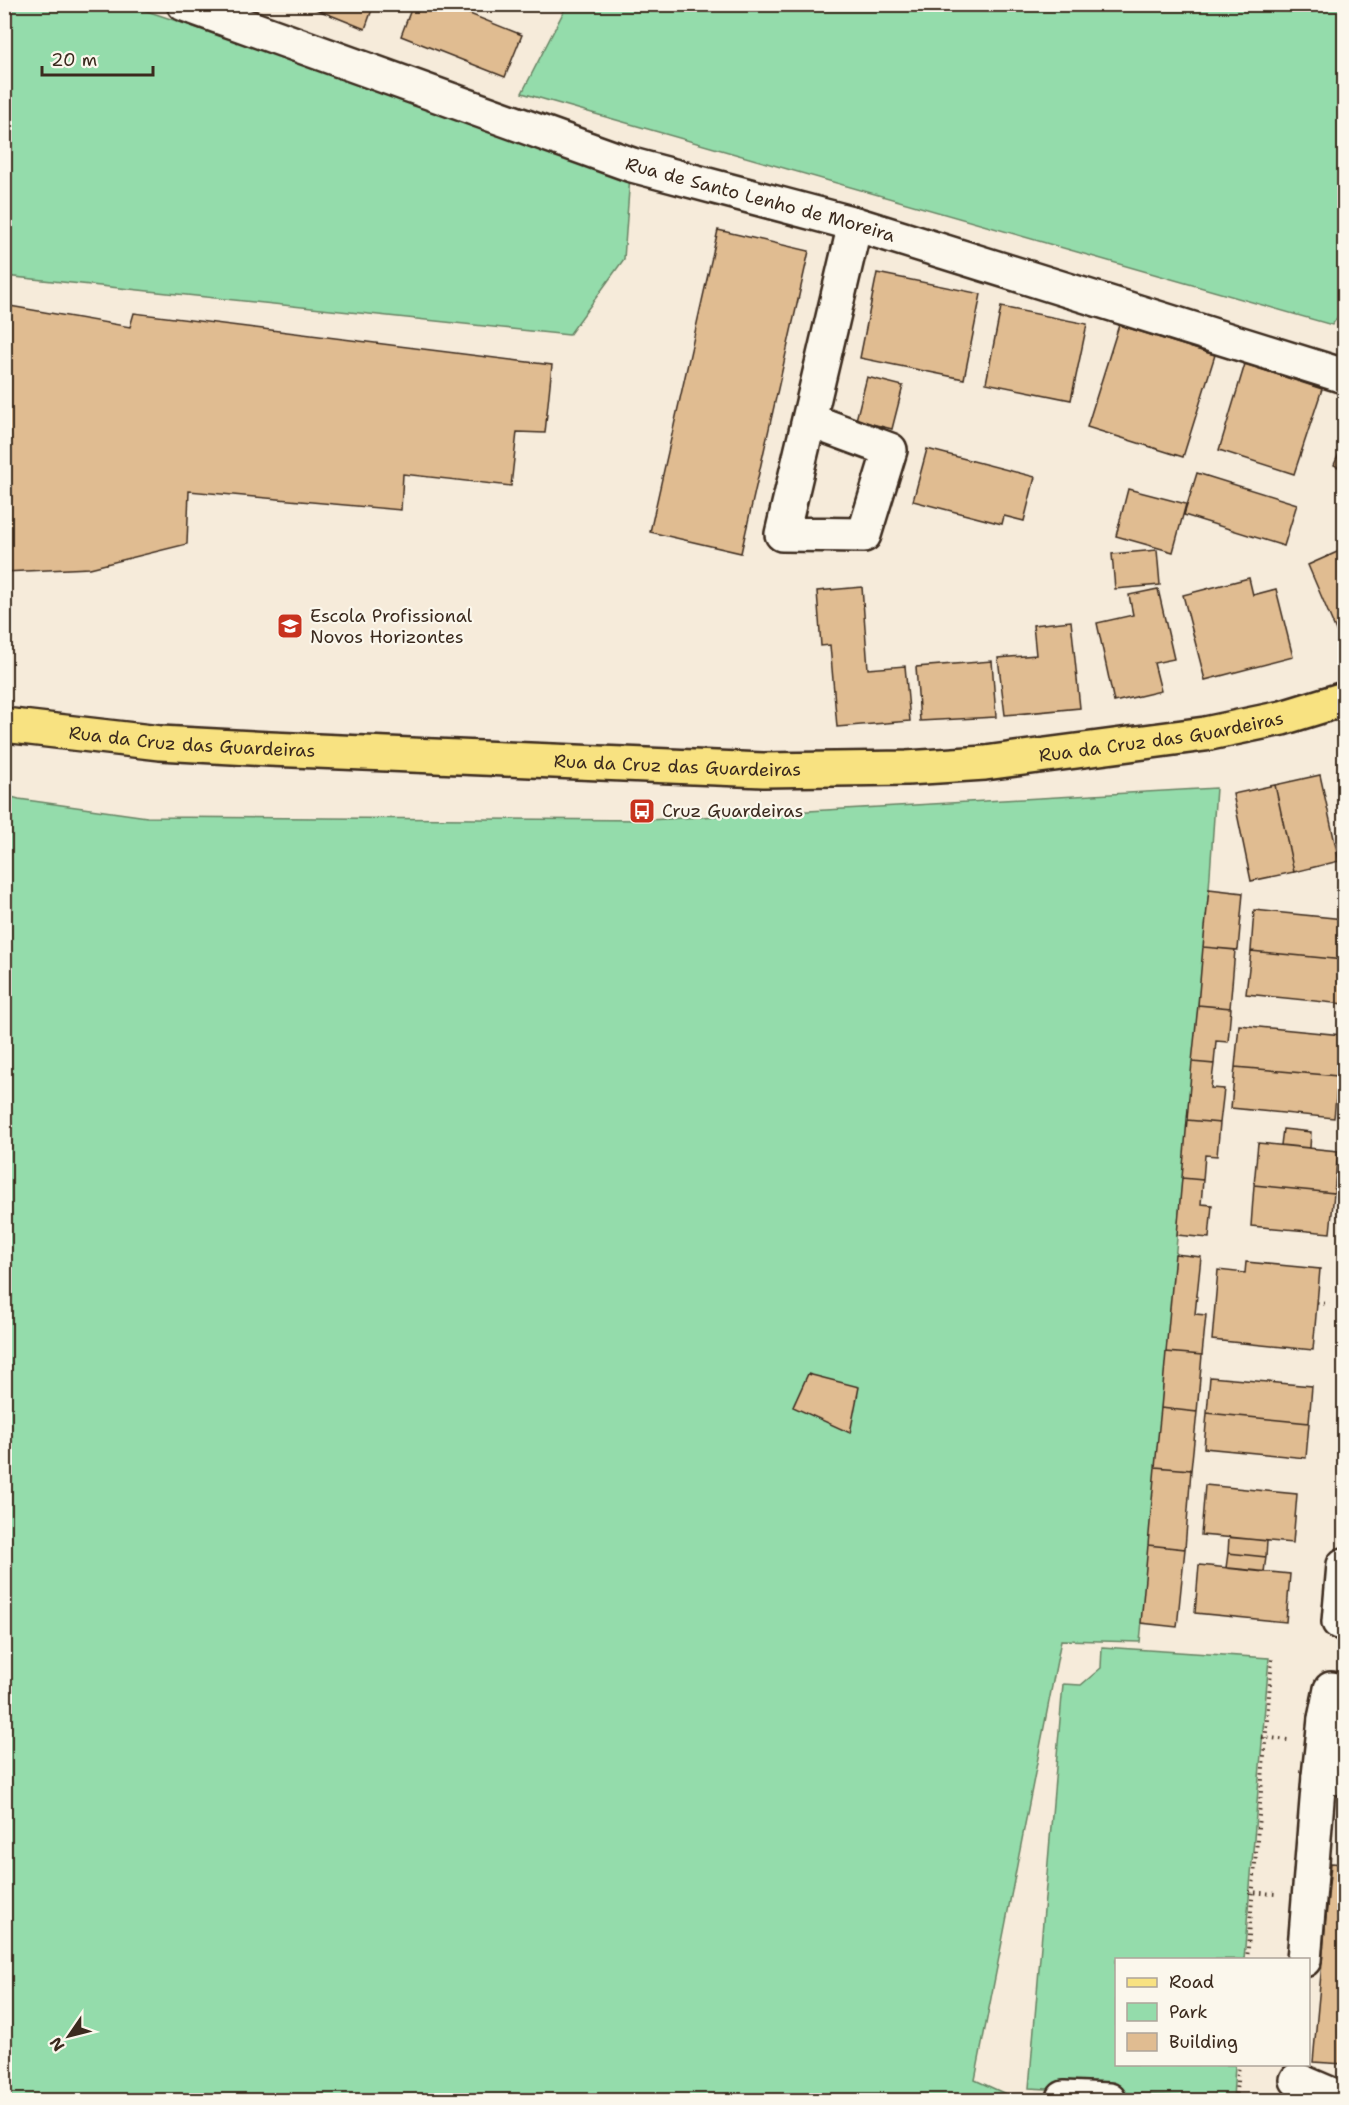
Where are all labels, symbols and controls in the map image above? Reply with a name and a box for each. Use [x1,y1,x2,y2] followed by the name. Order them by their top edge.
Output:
[42,39,153,77] scale bar
[51,48,97,72] text: 20 m
[622,152,898,248] street label: Rua de Santo Lenho de Moreira
[310,604,473,649] place label: Escola Profissional Novos Horizontes
[275,611,305,641] school or university icon: Escola Profissional Novos Horizontes
[1037,706,1286,768] street label: Rua da Cruz das Guardeiras
[67,721,316,763] street label: Rua da Cruz das Guardeiras
[553,749,801,782] street label: Rua da Cruz das Guardeiras
[627,796,657,826] bus stop icon: Cruz Guardeiras
[662,799,803,823] place label: Cruz Guardeiras
[1115,1958,1310,2066] legend
[1169,1970,1214,1994] text: Road
[1169,2000,1208,2024] text: Park
[39,2006,99,2066] north arrow
[1169,2030,1238,2054] text: Building
[45,2033,69,2056] text: N

